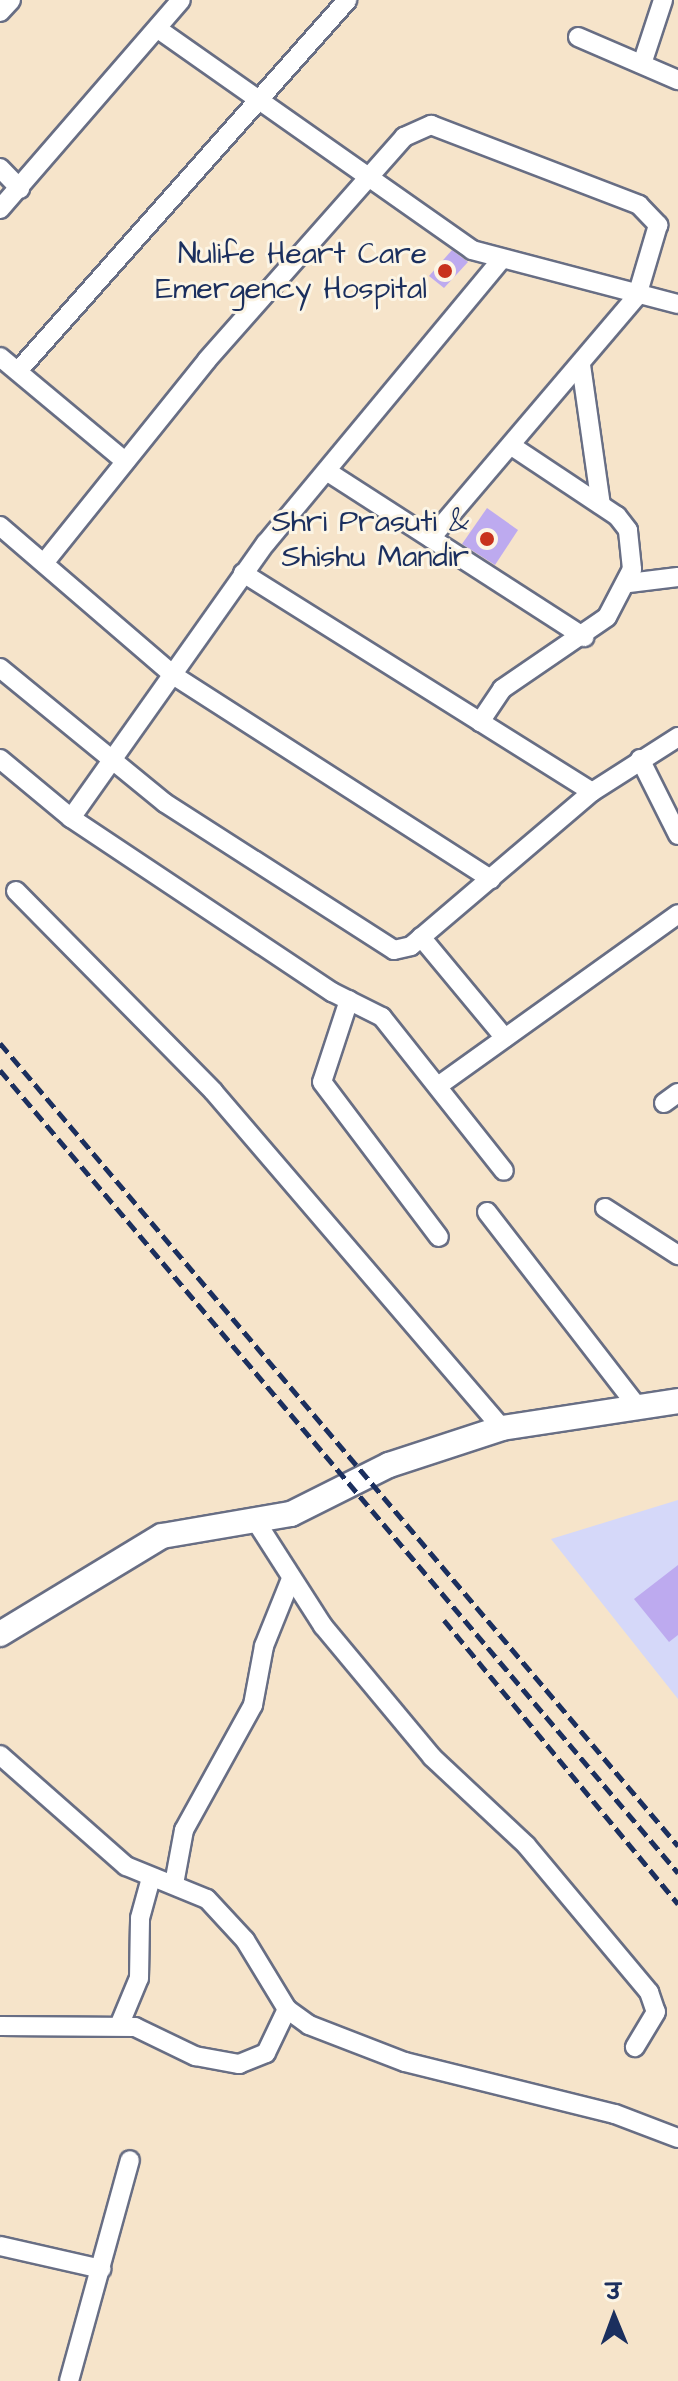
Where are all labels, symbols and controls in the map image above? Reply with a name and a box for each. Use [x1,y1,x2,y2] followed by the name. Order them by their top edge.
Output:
[156,236,427,306] place label: Nulife Heart Care Emergency Hospital
[434,260,456,282] marker: Nulife Heart Care Emergency Hospital
[272,504,469,574] place label: Shri Prasuti & Shishu Mandir
[476,528,498,550] marker: Shri Prasuti & Shishu Mandir
[574,2277,654,2357] north arrow
[606,2277,621,2308] text: उ

